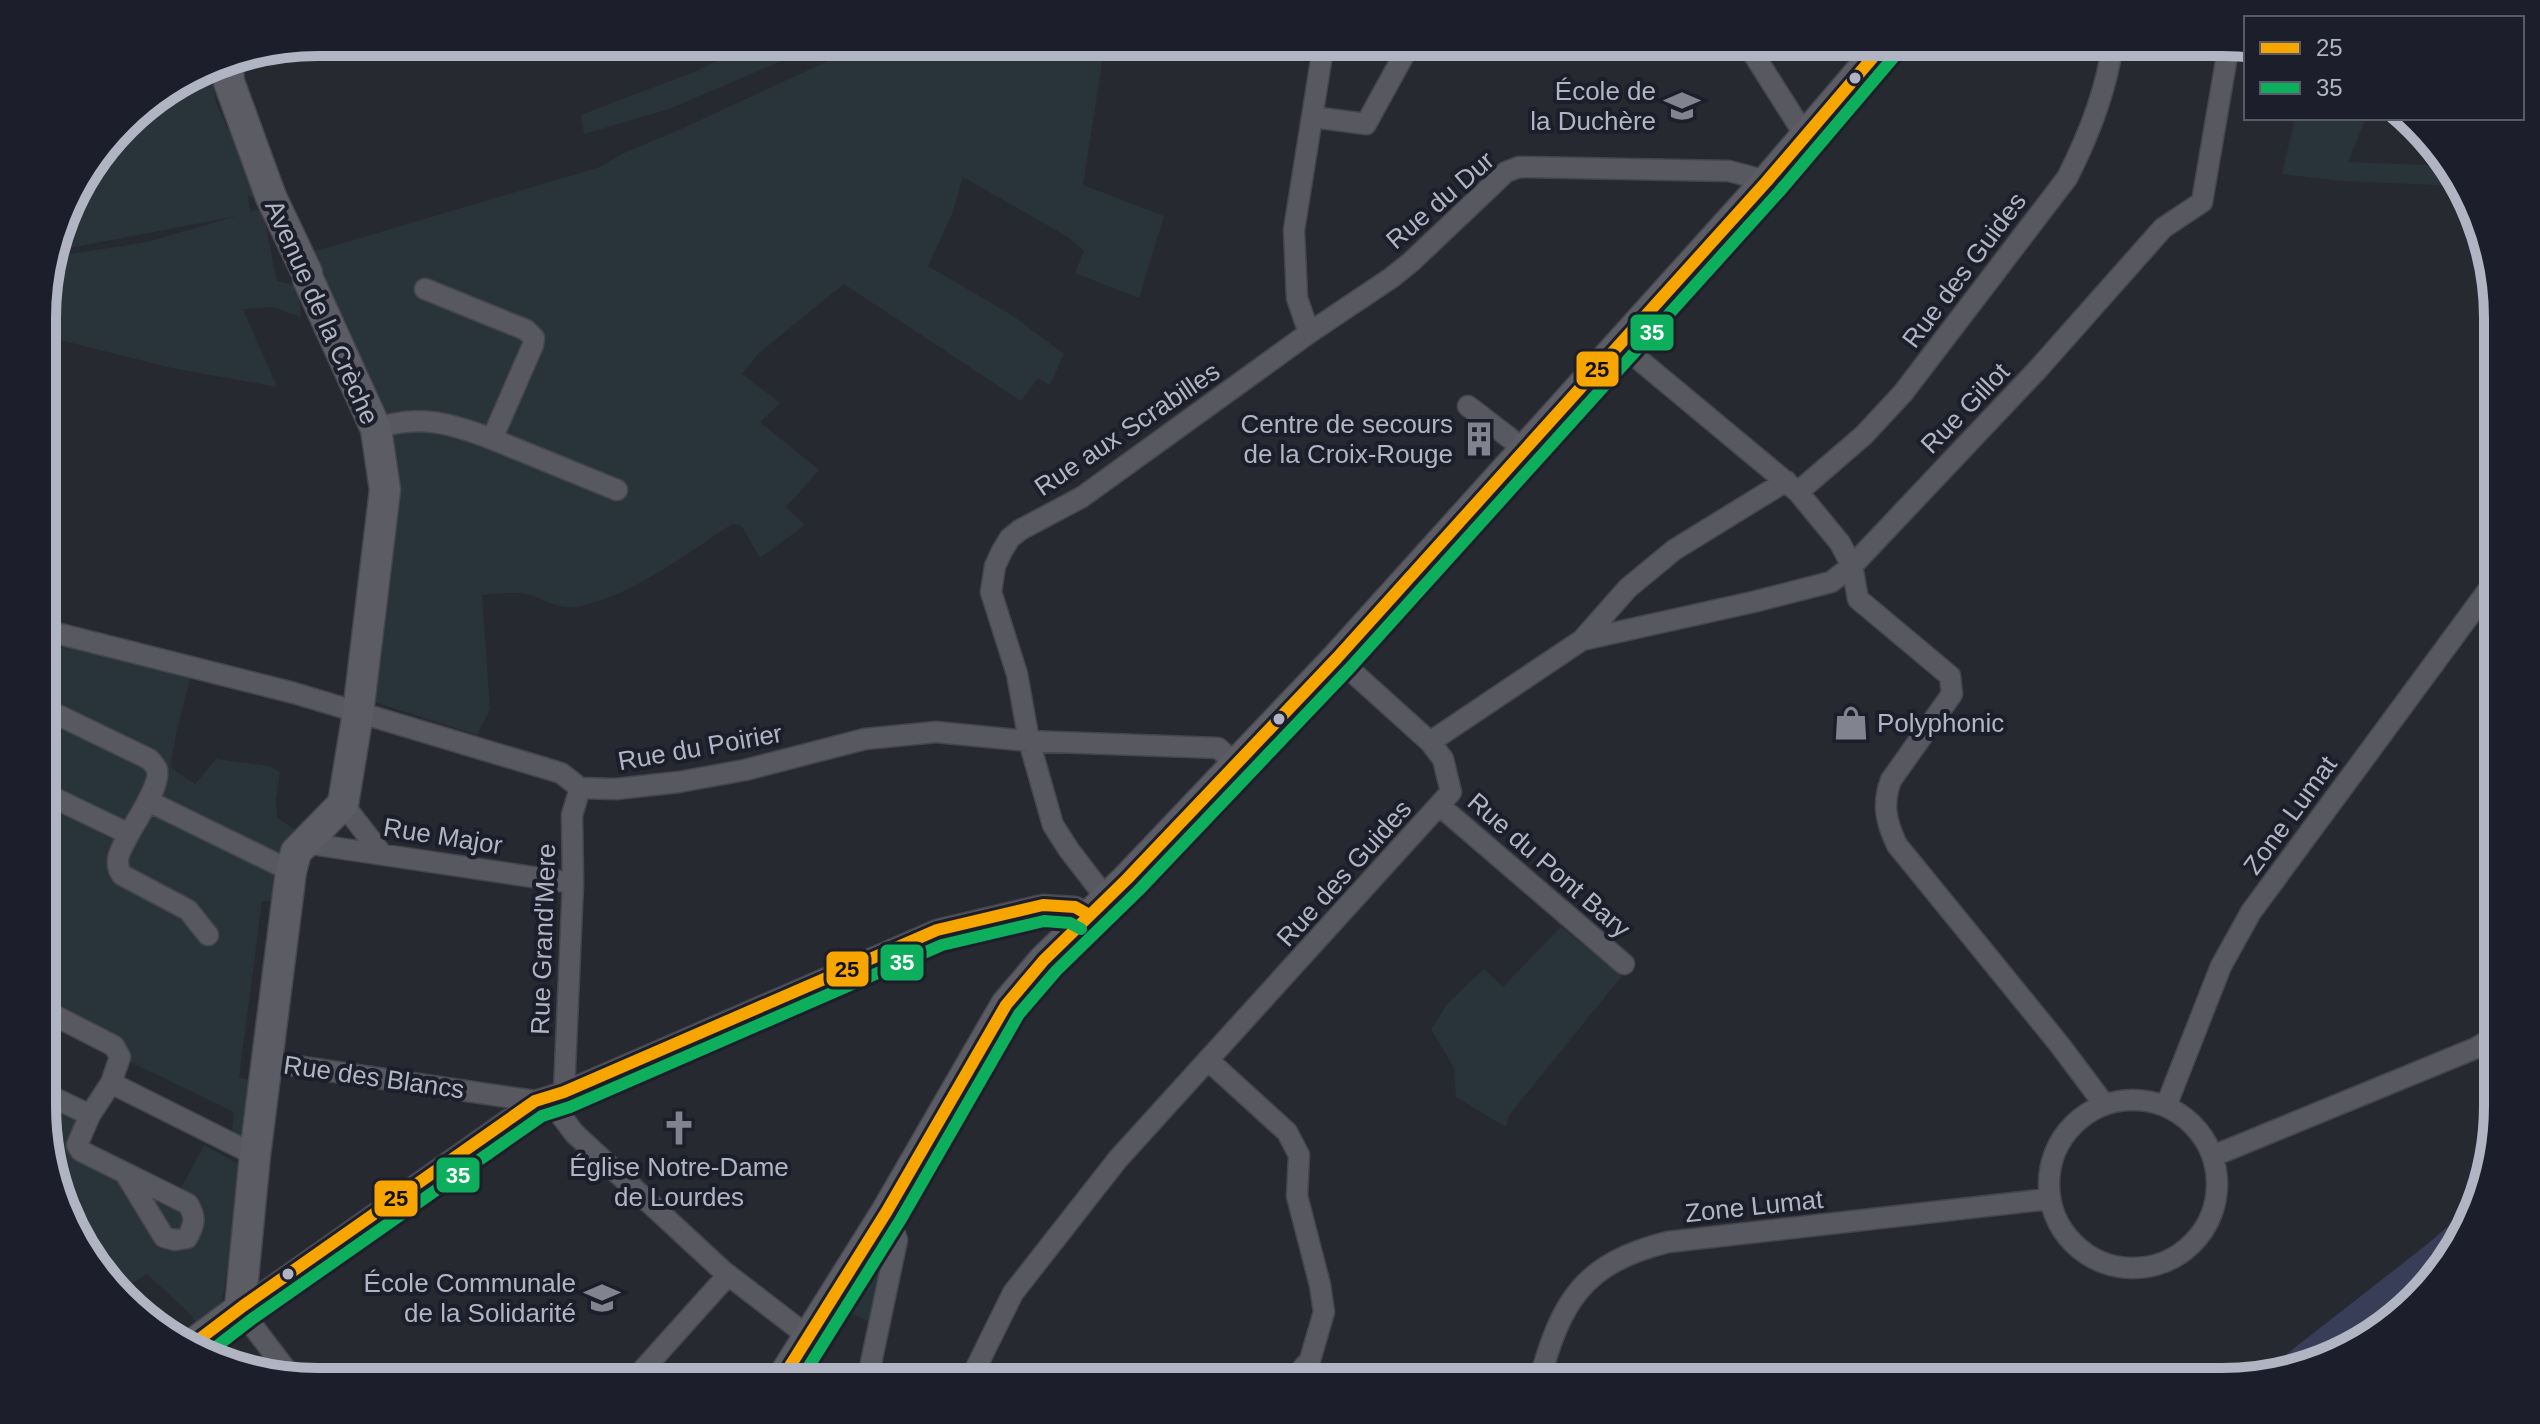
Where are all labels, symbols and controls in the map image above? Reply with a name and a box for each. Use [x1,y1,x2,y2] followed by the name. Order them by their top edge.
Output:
[2244,16,2524,120] legend
[2316,34,2343,61] text: 25
[1847,70,1863,86] unlabelled marker
[2316,74,2343,101] text: 35
[1530,76,1656,136] place label: École de la Duchère
[1663,87,1701,125] school or university icon: École de la Duchère
[1380,145,1500,255] street label: Rue du Dur
[1896,187,2032,353] street label: Rue des Guides
[259,195,385,429] street label: Avenue de la Crèche
[1629,313,1675,352] line badge: 35
[1640,320,1664,345] text: 35
[1575,350,1620,388] line badge: 25
[1029,356,1225,502] street label: Rue aux Scrabilles
[1915,356,2016,459] street label: Rue Gillot
[1585,357,1609,382] text: 25
[1241,409,1453,469] place label: Centre de secours de la Croix-Rouge
[1460,420,1498,458] building icon: Centre de secours de la Croix-Rouge
[1832,704,1870,742] shop icon: Polyphonic
[1877,708,2004,738] place label: Polyphonic
[1271,711,1287,727] unlabelled marker
[616,718,785,776] street label: Rue du Poirier
[2237,749,2343,880] street label: Zone Lumat
[1462,786,1636,944] street label: Rue du Pont Bary
[1270,794,1418,952] street label: Rue des Guides
[381,812,505,860] street label: Rue Major
[525,843,561,1035] street label: Rue Grand'Mere
[879,943,925,982] line badge: 35
[825,950,870,988] line badge: 25
[890,950,914,975] text: 35
[835,957,859,982] text: 25
[282,1049,466,1105] street label: Rue des Blancs
[660,1109,698,1147] church icon: Église Notre-Dame de Lourdes
[569,1152,789,1212] place label: Église Notre-Dame de Lourdes
[435,1156,481,1194] line badge: 35
[446,1163,470,1188] text: 35
[373,1179,419,1218] line badge: 25
[1683,1184,1825,1228] street label: Zone Lumat
[384,1186,408,1211] text: 25
[280,1266,296,1282] unlabelled marker
[364,1268,576,1328] place label: École Communale de la Solidarité
[583,1279,621,1317] school or university icon: École Communale de la Solidarité

